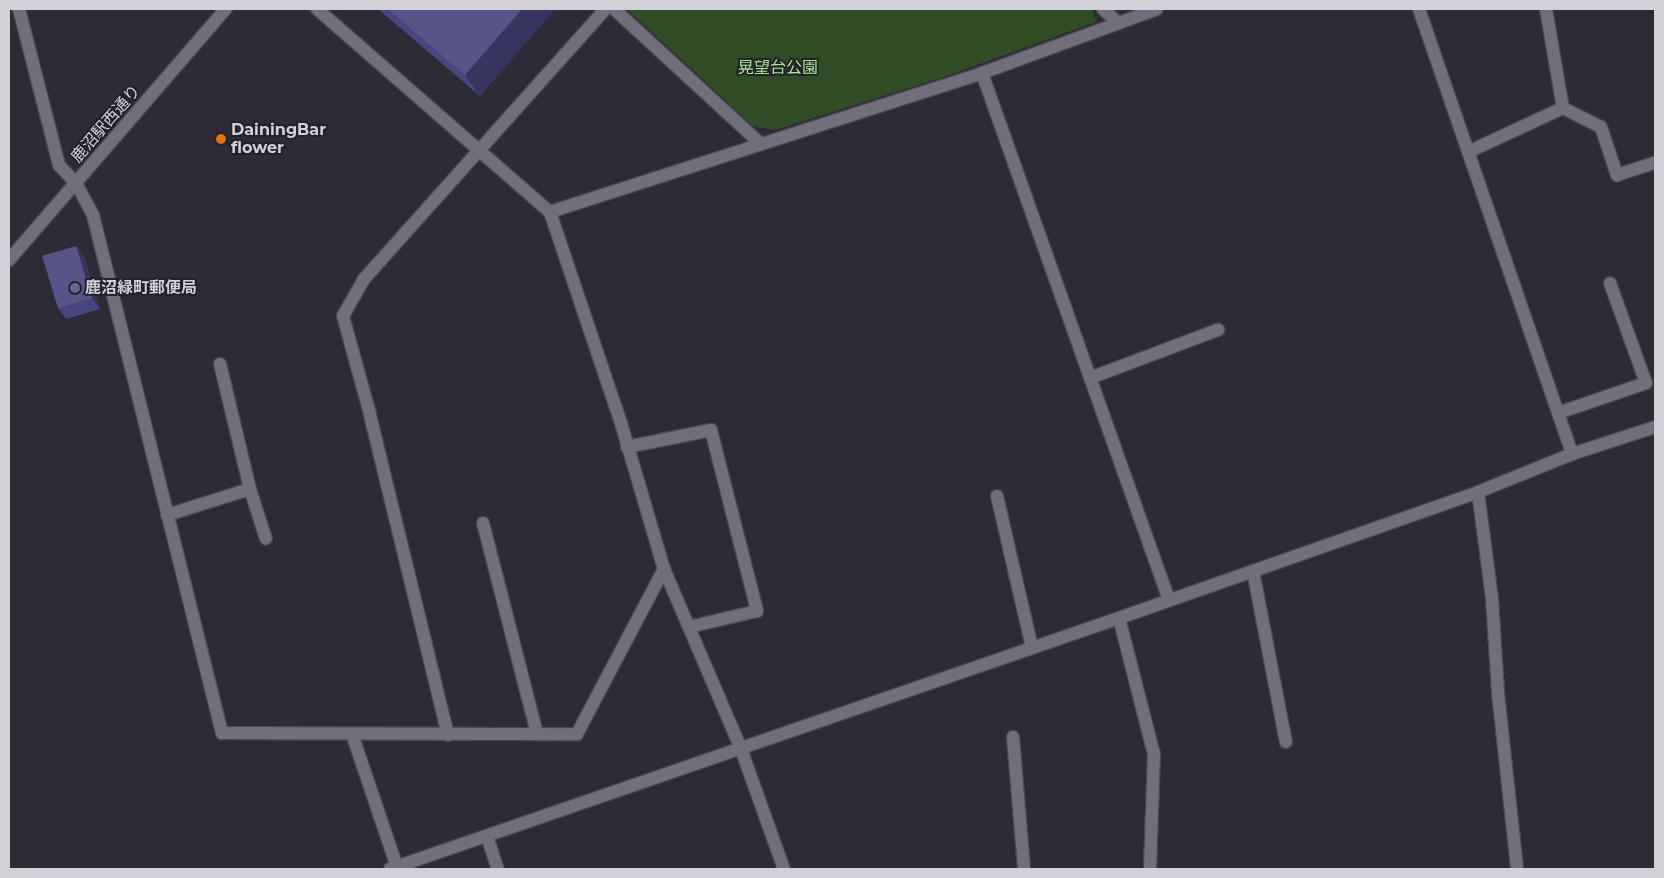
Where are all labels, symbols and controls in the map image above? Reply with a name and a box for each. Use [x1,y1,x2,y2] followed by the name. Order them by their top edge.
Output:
[738,58,818,78] park label: 晃望台公園
[67,81,145,167] street label: 鹿沼駅西通り
[231,120,326,158] place label: DainingBar flower
[215,133,227,145] marker: DainingBar flower
[85,278,197,298] place label: 鹿沼緑町郵便局
[69,282,81,294] marker: 鹿沼緑町郵便局

